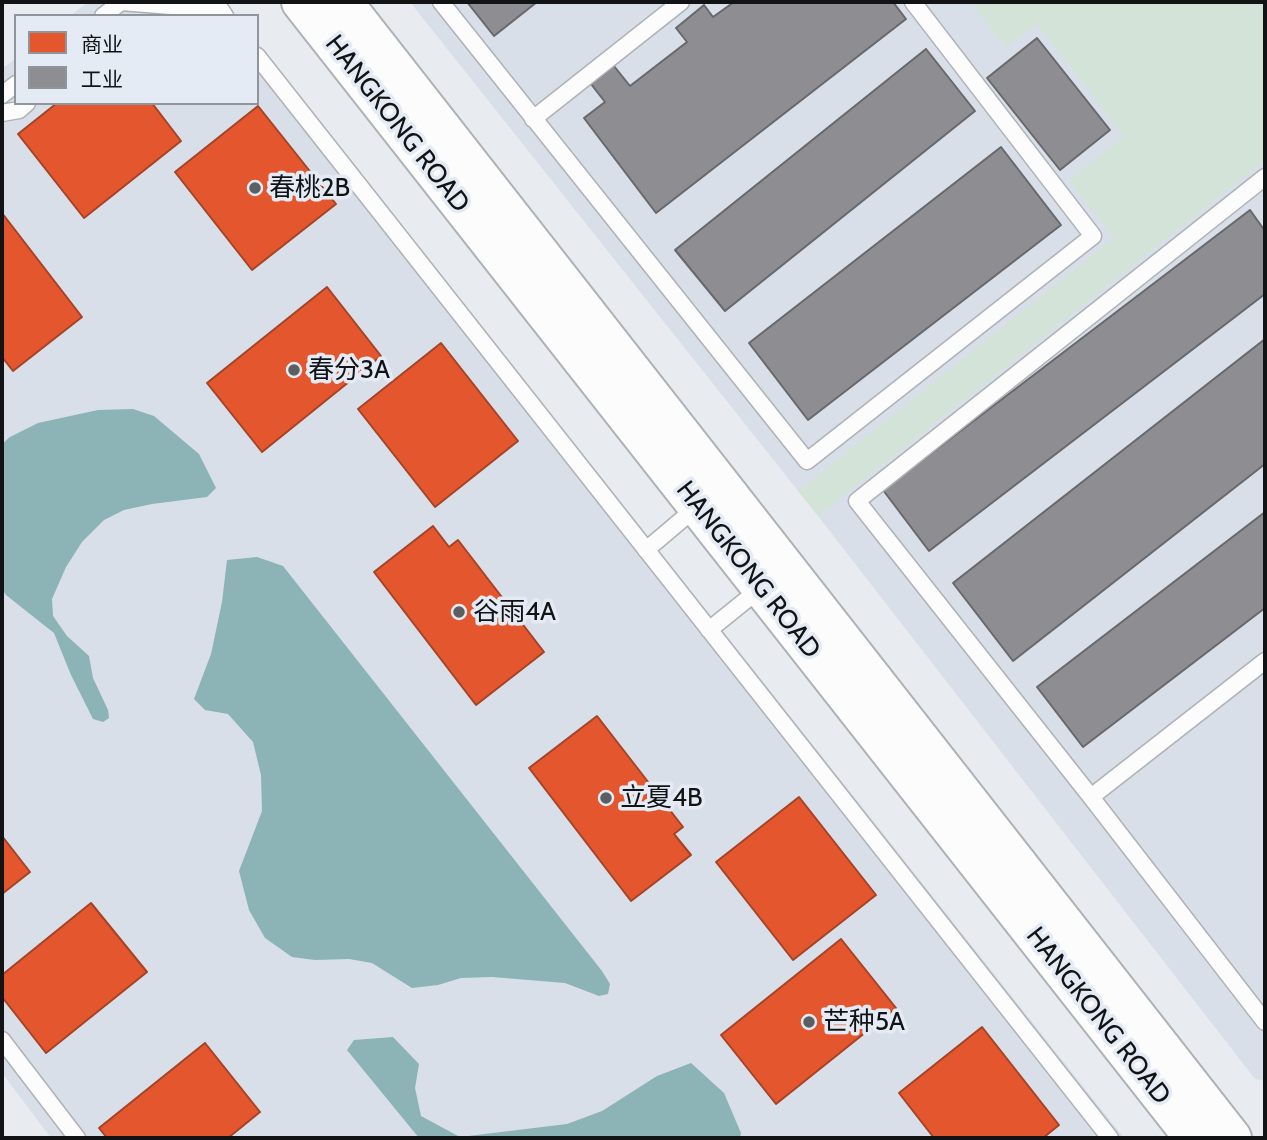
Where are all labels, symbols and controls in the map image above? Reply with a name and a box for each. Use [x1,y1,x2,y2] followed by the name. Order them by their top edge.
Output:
[14,14,259,105] legend
[318,29,476,219] street label: HANGKONG ROAD
[81,32,123,57] text: 商业
[81,67,123,92] text: 工业
[269,172,350,204] place label: 春桃2B
[247,180,263,196] marker: 春桃2B
[308,354,390,386] place label: 春分3A
[286,362,302,378] marker: 春分3A
[669,475,827,665] street label: HANGKONG ROAD
[473,596,556,628] place label: 谷雨4A
[451,604,467,620] marker: 谷雨4A
[620,782,703,814] place label: 立夏4B
[598,790,614,806] marker: 立夏4B
[1019,921,1177,1111] street label: HANGKONG ROAD
[823,1006,905,1038] place label: 芒种5A
[801,1014,817,1030] marker: 芒种5A

